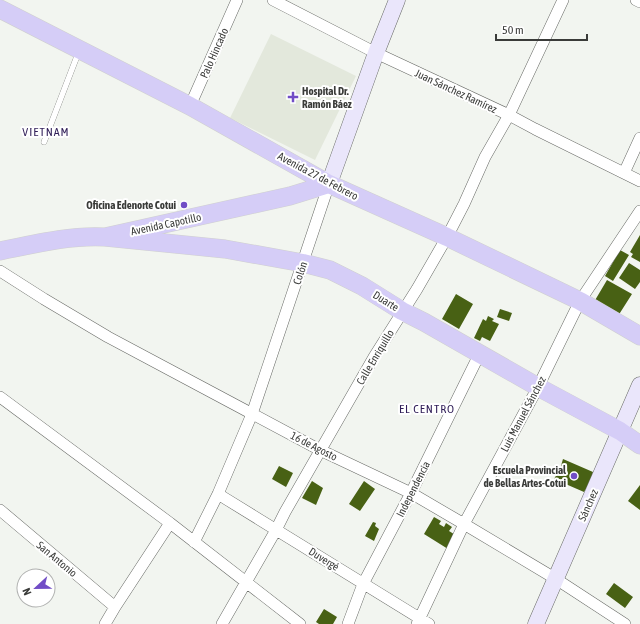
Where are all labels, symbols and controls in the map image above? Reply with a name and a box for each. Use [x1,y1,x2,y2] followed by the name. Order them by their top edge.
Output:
[496,16,587,42] scale bar
[502,23,524,37] text: 50 m
[198,26,230,80] street label: Palo Hincado
[413,67,499,115] street label: Juan Sánchez Ramírez
[302,85,352,110] place label: Hospital Dr. Ramón Báez
[287,91,299,103] marker: Hospital Dr. Ramón Báez
[22,125,70,139] district label: VIETNAM
[276,150,360,202] street label: Avenida 27 de Febrero
[86,199,176,211] place label: Oficina Edenorte Cotui
[179,200,189,210] marker: Oficina Edenorte Cotui
[130,211,202,237] street label: Avenida Capotillo
[291,260,309,286] street label: Colón
[371,289,401,313] street label: Duarte
[354,327,396,387] street label: Calle Enriquillo
[498,374,548,454] street label: Luis Manuel Sánchez
[399,402,455,416] district label: EL CENTRO
[289,429,339,463] street label: 16 de Agosto
[394,459,432,519] street label: Independencia
[483,464,567,489] place label: Escuela Provincial de Bellas Artes-Cotui
[569,471,579,481] marker: Escuela Provincial de Bellas Artes-Cotui
[576,487,600,523] street label: Sánchez
[35,539,79,579] street label: San Antonio
[307,545,341,573] street label: Duvergé
[16,568,56,608] north arrow
[20,586,34,597] text: N

